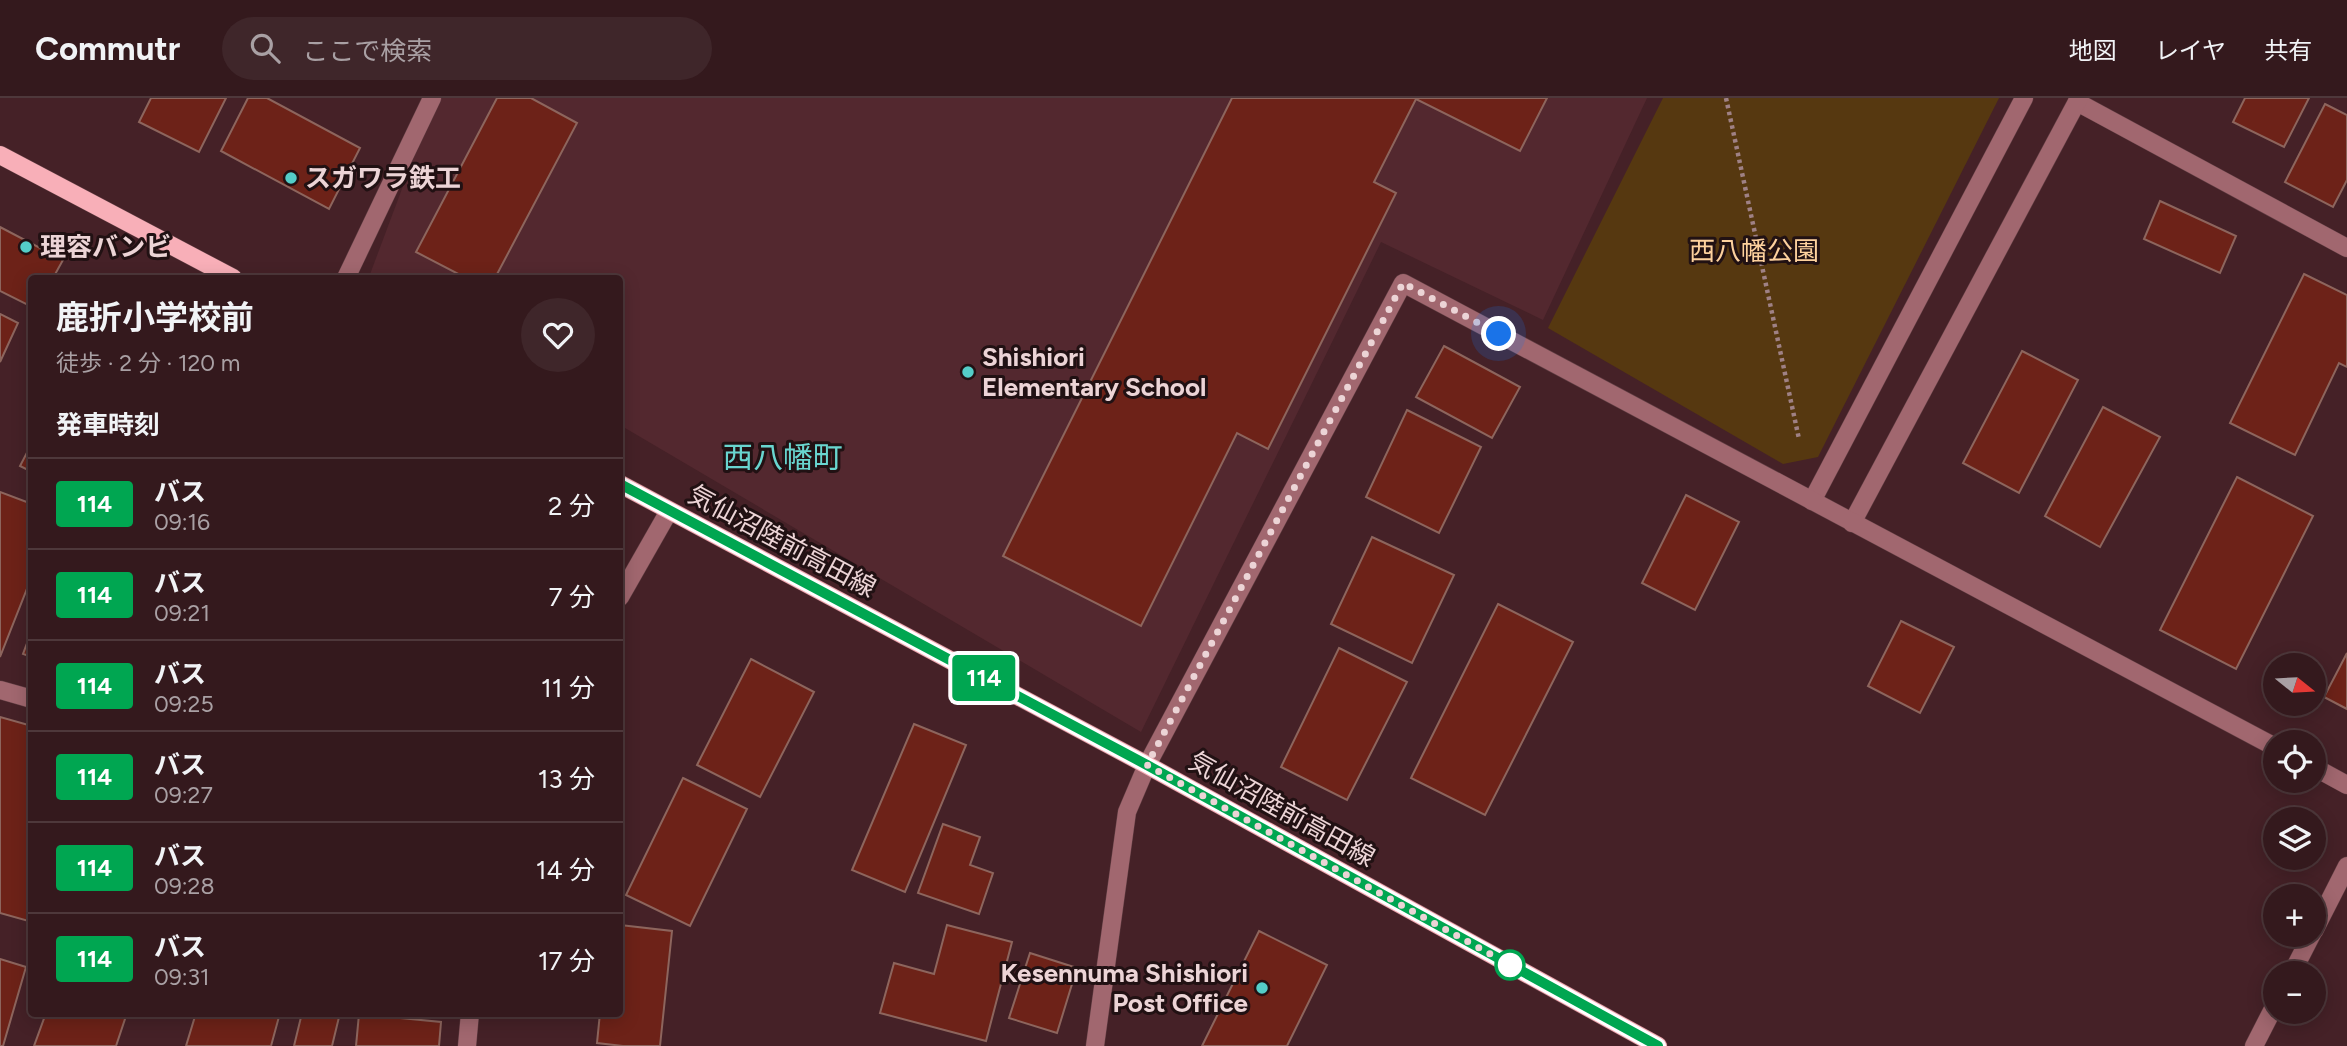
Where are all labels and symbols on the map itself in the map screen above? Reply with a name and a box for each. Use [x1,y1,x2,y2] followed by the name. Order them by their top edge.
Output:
[305,162,461,194] place label: スガワラ鉄工
[283,170,299,186] marker: スガワラ鉄工
[40,231,171,263] place label: 理容バンビ
[1689,235,1819,267] park label: 西八幡公園
[18,239,34,255] marker: 理容バンビ
[1481,316,1516,351] your location
[982,341,1206,403] place label: Shishiori Elementary School
[960,364,976,380] marker: Shishiori Elementary School
[723,439,843,476] district label: 西八幡町
[683,478,881,604] street label: 気仙沼陸前高田線
[2263,653,2326,716] north arrow
[944,655,1024,701] line badge: 114
[1183,745,1381,873] street label: 気仙沼陸前高田線
[1495,950,1525,980] unlabelled marker
[1001,957,1248,1019] place label: Kesennuma Shishiori Post Office
[1254,980,1270,996] marker: Kesennuma Shishiori Post Office

